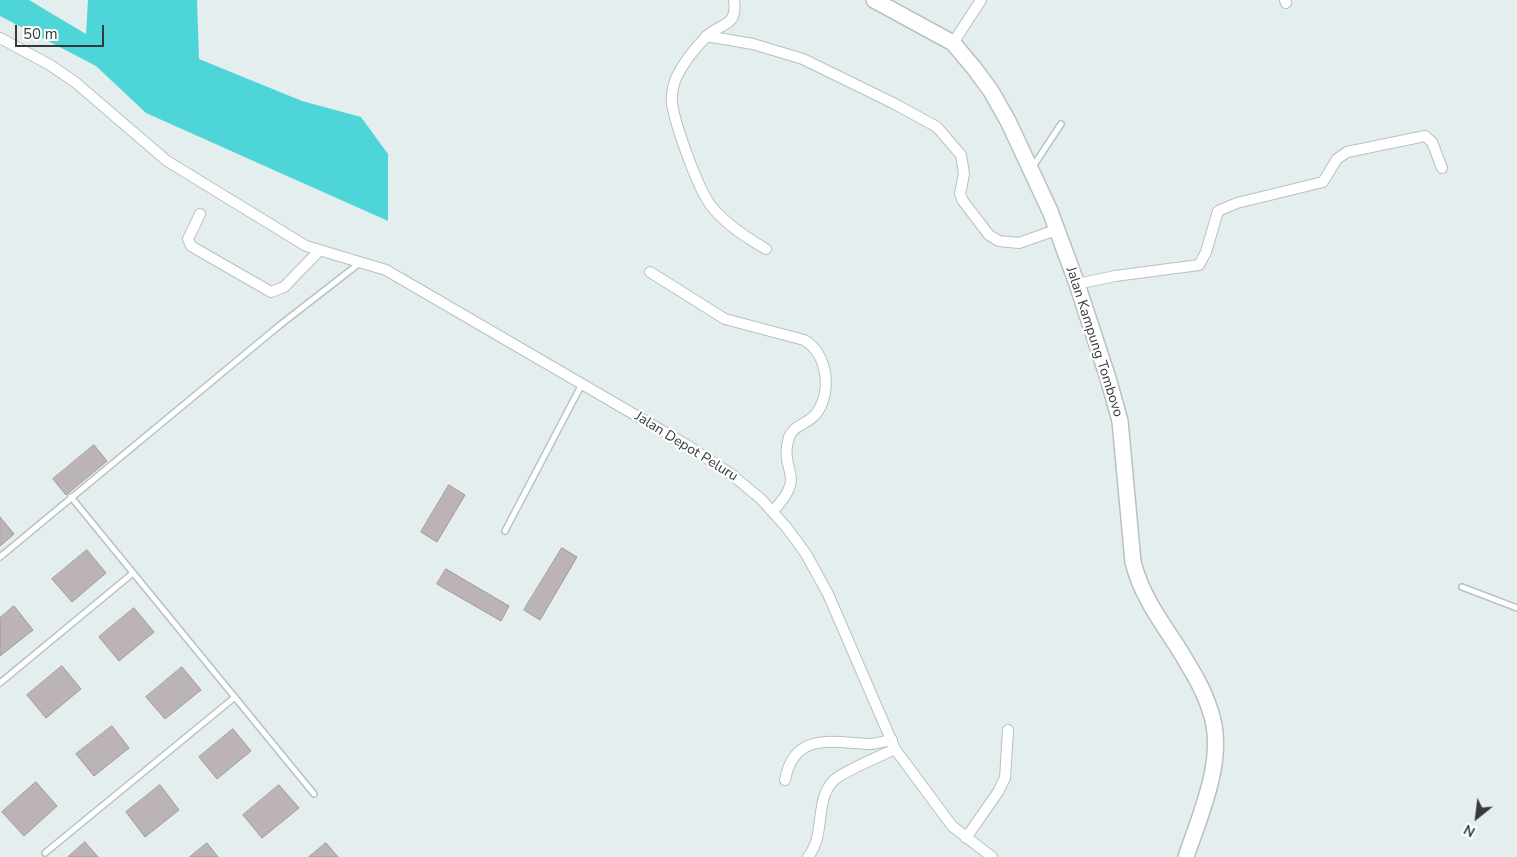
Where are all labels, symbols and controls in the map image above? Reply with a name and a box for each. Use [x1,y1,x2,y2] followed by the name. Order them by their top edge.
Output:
[18,15,106,47] scale bar
[23,24,58,44] text: 50 m
[1062,265,1126,419] street label: Jalan Kampung Tombovo
[631,409,741,485] street label: Jalan Depot Peluru
[1452,792,1502,842] north arrow
[1460,820,1479,841] text: N

